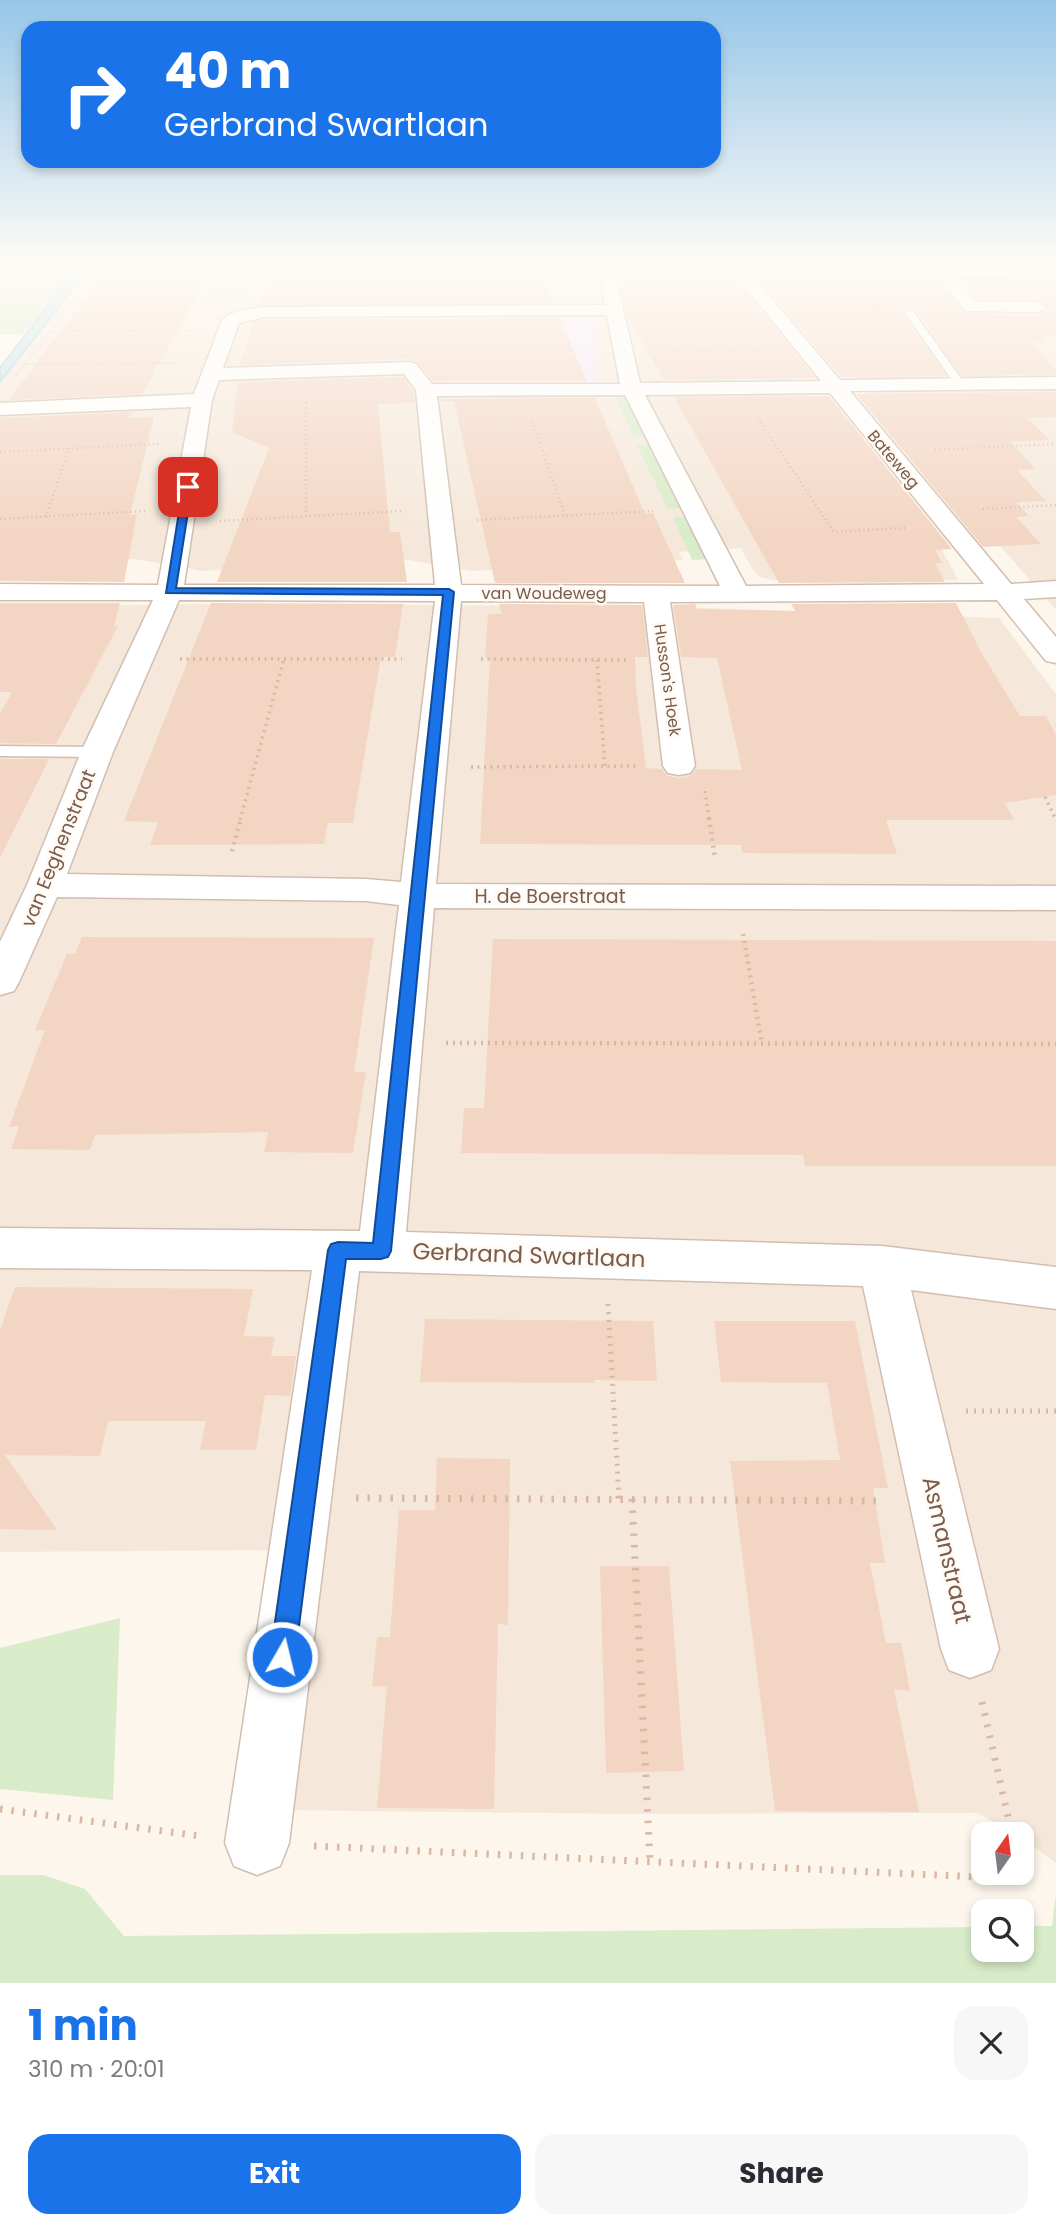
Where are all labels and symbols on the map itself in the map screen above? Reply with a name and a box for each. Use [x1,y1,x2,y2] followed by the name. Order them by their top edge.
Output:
[862,425,925,494] street label: Bateweg
[158,457,218,517] pin
[482,582,607,605] street label: van Woudeweg
[648,622,687,738] street label: Husson's Hoek
[15,765,102,931] street label: van Eeghenstraat
[474,883,626,910] street label: H. de Boerstraat
[412,1235,646,1275] street label: Gerbrand Swartlaan
[915,1473,979,1627] street label: Asmanstraat
[245,1620,319,1694] position arrow
[971,1822,1034,1885] north arrow

